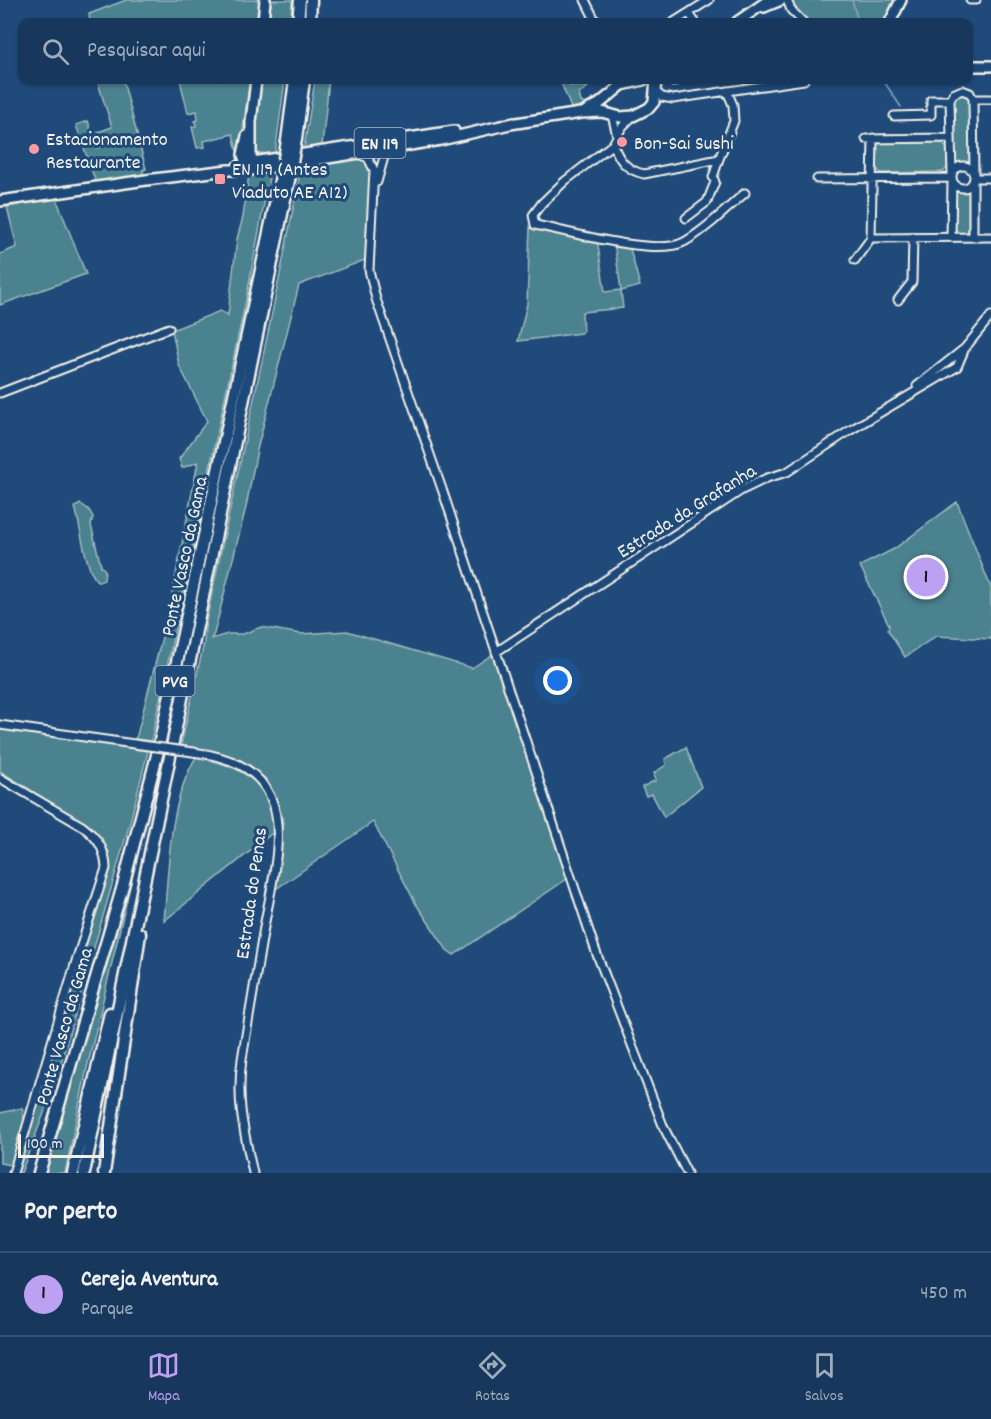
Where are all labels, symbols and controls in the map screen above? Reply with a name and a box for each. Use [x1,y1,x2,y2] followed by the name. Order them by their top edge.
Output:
[18,18,973,84] search box
[39,35,72,68] icon: search
[87,36,206,67] text: Pesquisar aqui
[46,127,168,178] place label: Estacionamento Restaurante
[354,128,406,158] road number: EN 119
[634,131,734,159] place label: Bon-Sai Sushi
[615,135,629,149] marker: Bon-Sai Sushi
[27,142,41,156] marker: Estacionamento Restaurante
[232,157,347,208] place label: EN 119 (Antes Viaduto AE A12)
[213,172,227,186] marker: EN 119 (Antes Viaduto AE A12)
[613,458,763,567] street label: Estrada da Grafanha
[155,473,217,639] street label: Ponte Vasco da Gama
[906,554,946,600] pin: 1
[156,666,195,696] road number: PVG
[543,666,572,695] your location
[230,826,276,961] street label: Estrada do Penas
[30,944,102,1109] street label: Ponte Vasco da Gama
[18,1131,104,1158] scale bar
[27,1133,63,1156] text: 100 m
[24,1194,117,1231] text: Por perto
[81,1265,218,1296] text: Cereja Aventura
[41,1280,46,1308] text: 1
[920,1280,967,1308] text: 450 m
[81,1296,133,1324] text: Parque
[147,1349,180,1408] tab: Mapa
[475,1349,510,1408] tab: Rotas
[805,1349,844,1408] tab: Salvos

